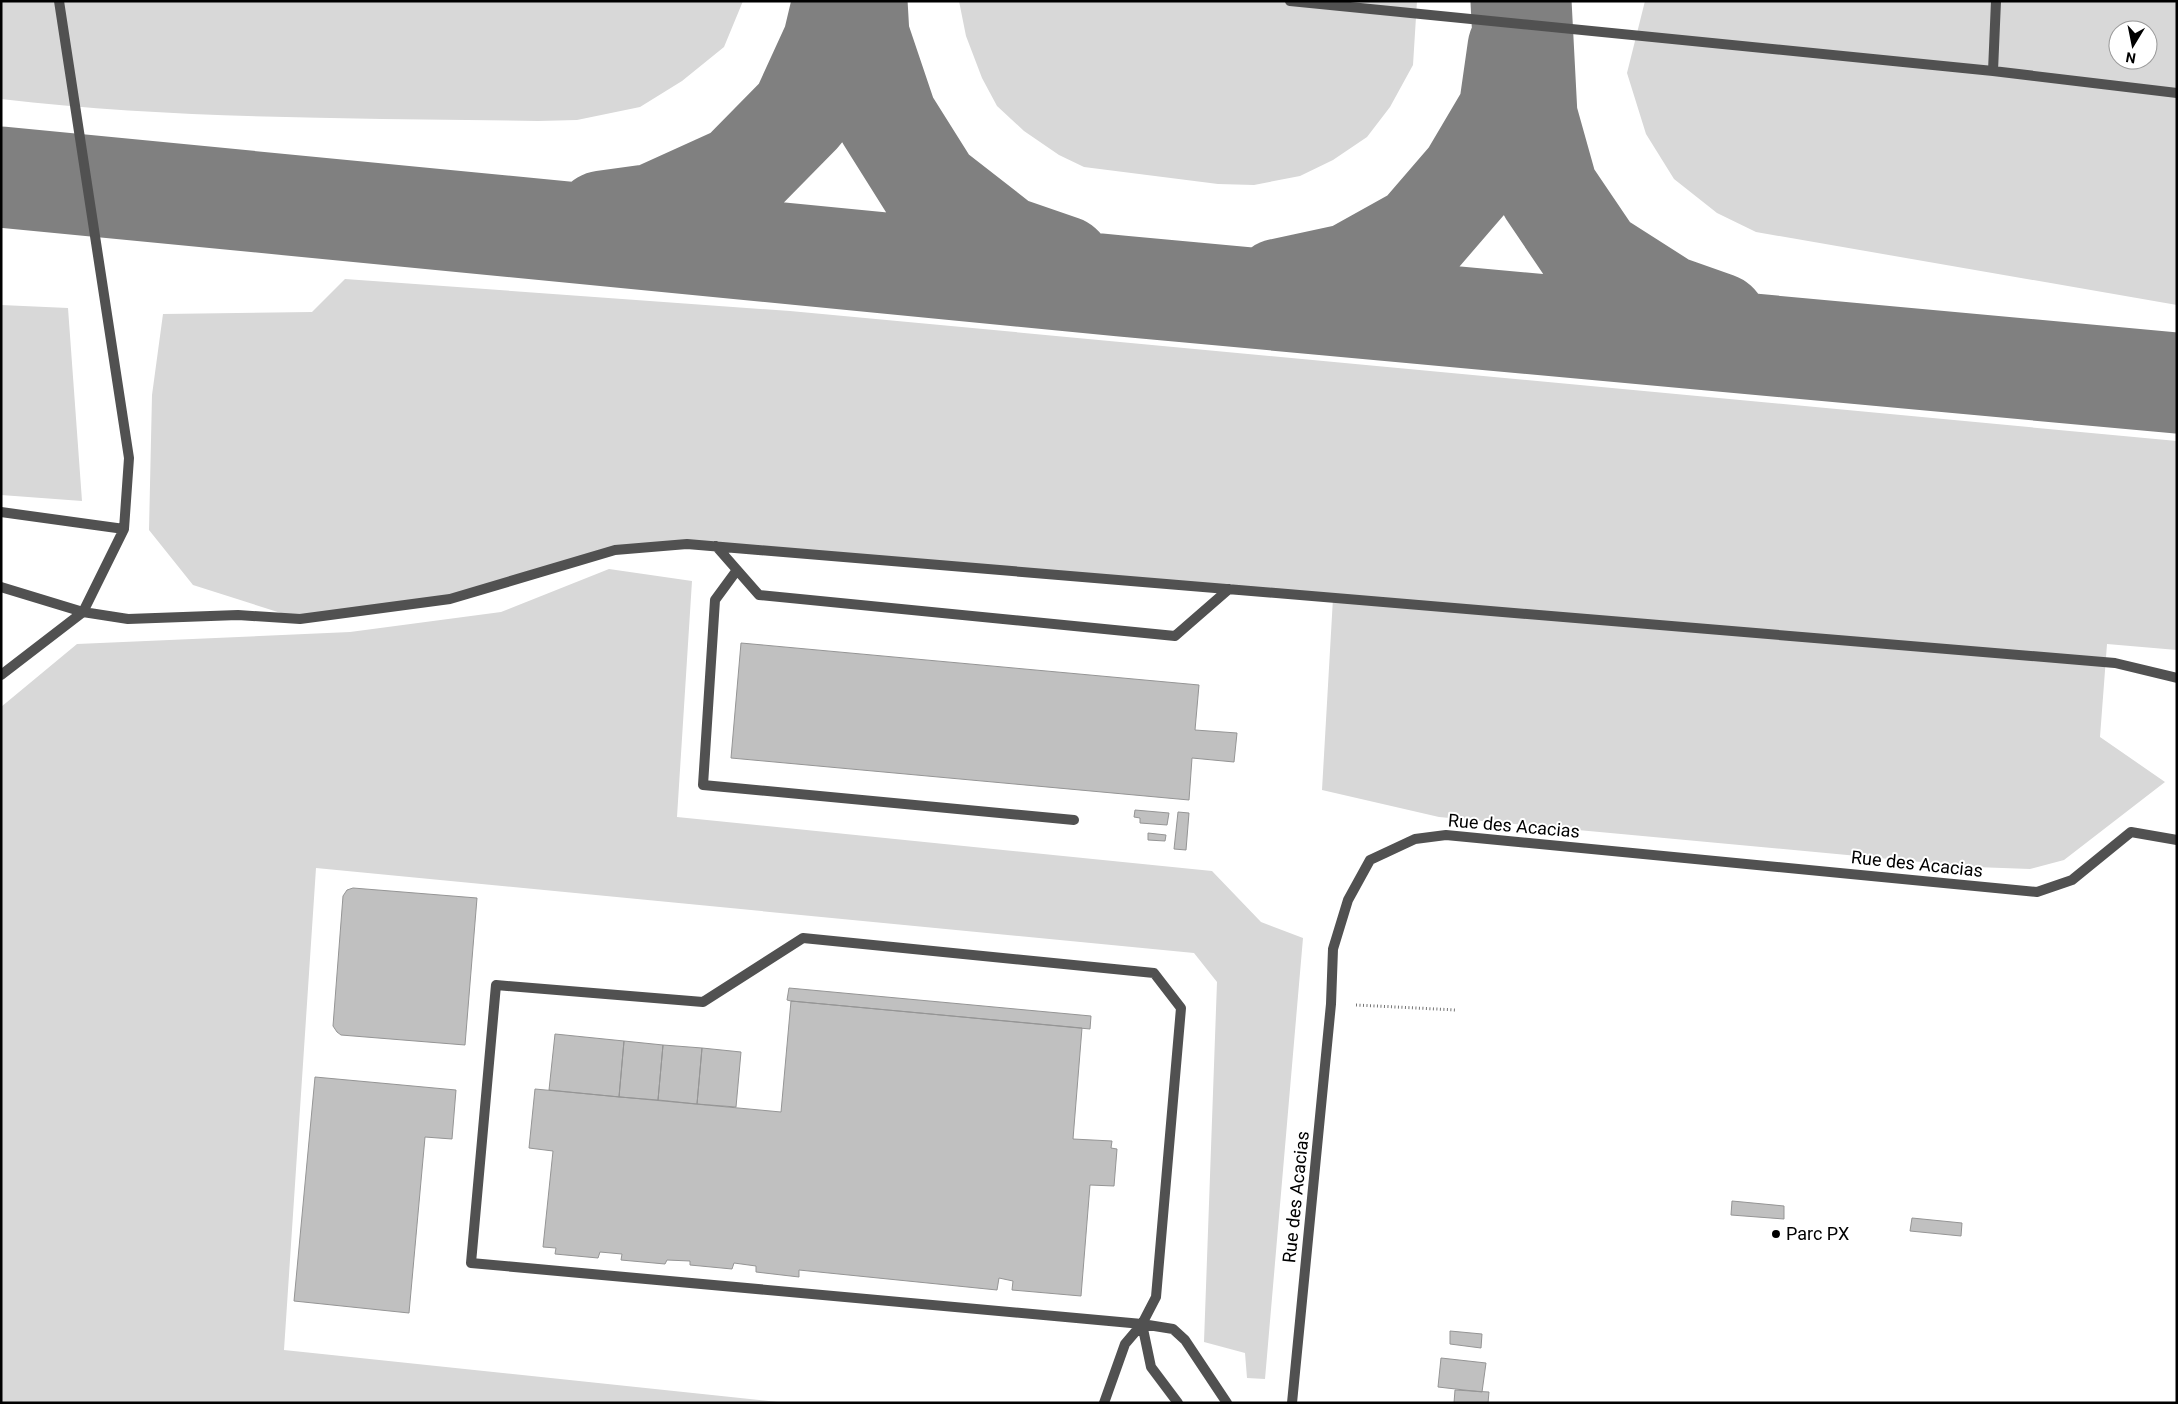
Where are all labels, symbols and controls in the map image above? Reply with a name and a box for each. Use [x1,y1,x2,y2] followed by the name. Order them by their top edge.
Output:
[2108,20,2158,70] north arrow
[2124,49,2137,67] text: N
[1447,809,1581,842] street label: Rue des Acacias
[1850,846,1984,881] street label: Rue des Acacias
[1278,1130,1313,1264] street label: Rue des Acacias
[1786,1223,1849,1244] place label: Parc PX
[1770,1228,1782,1240] marker: Parc PX

